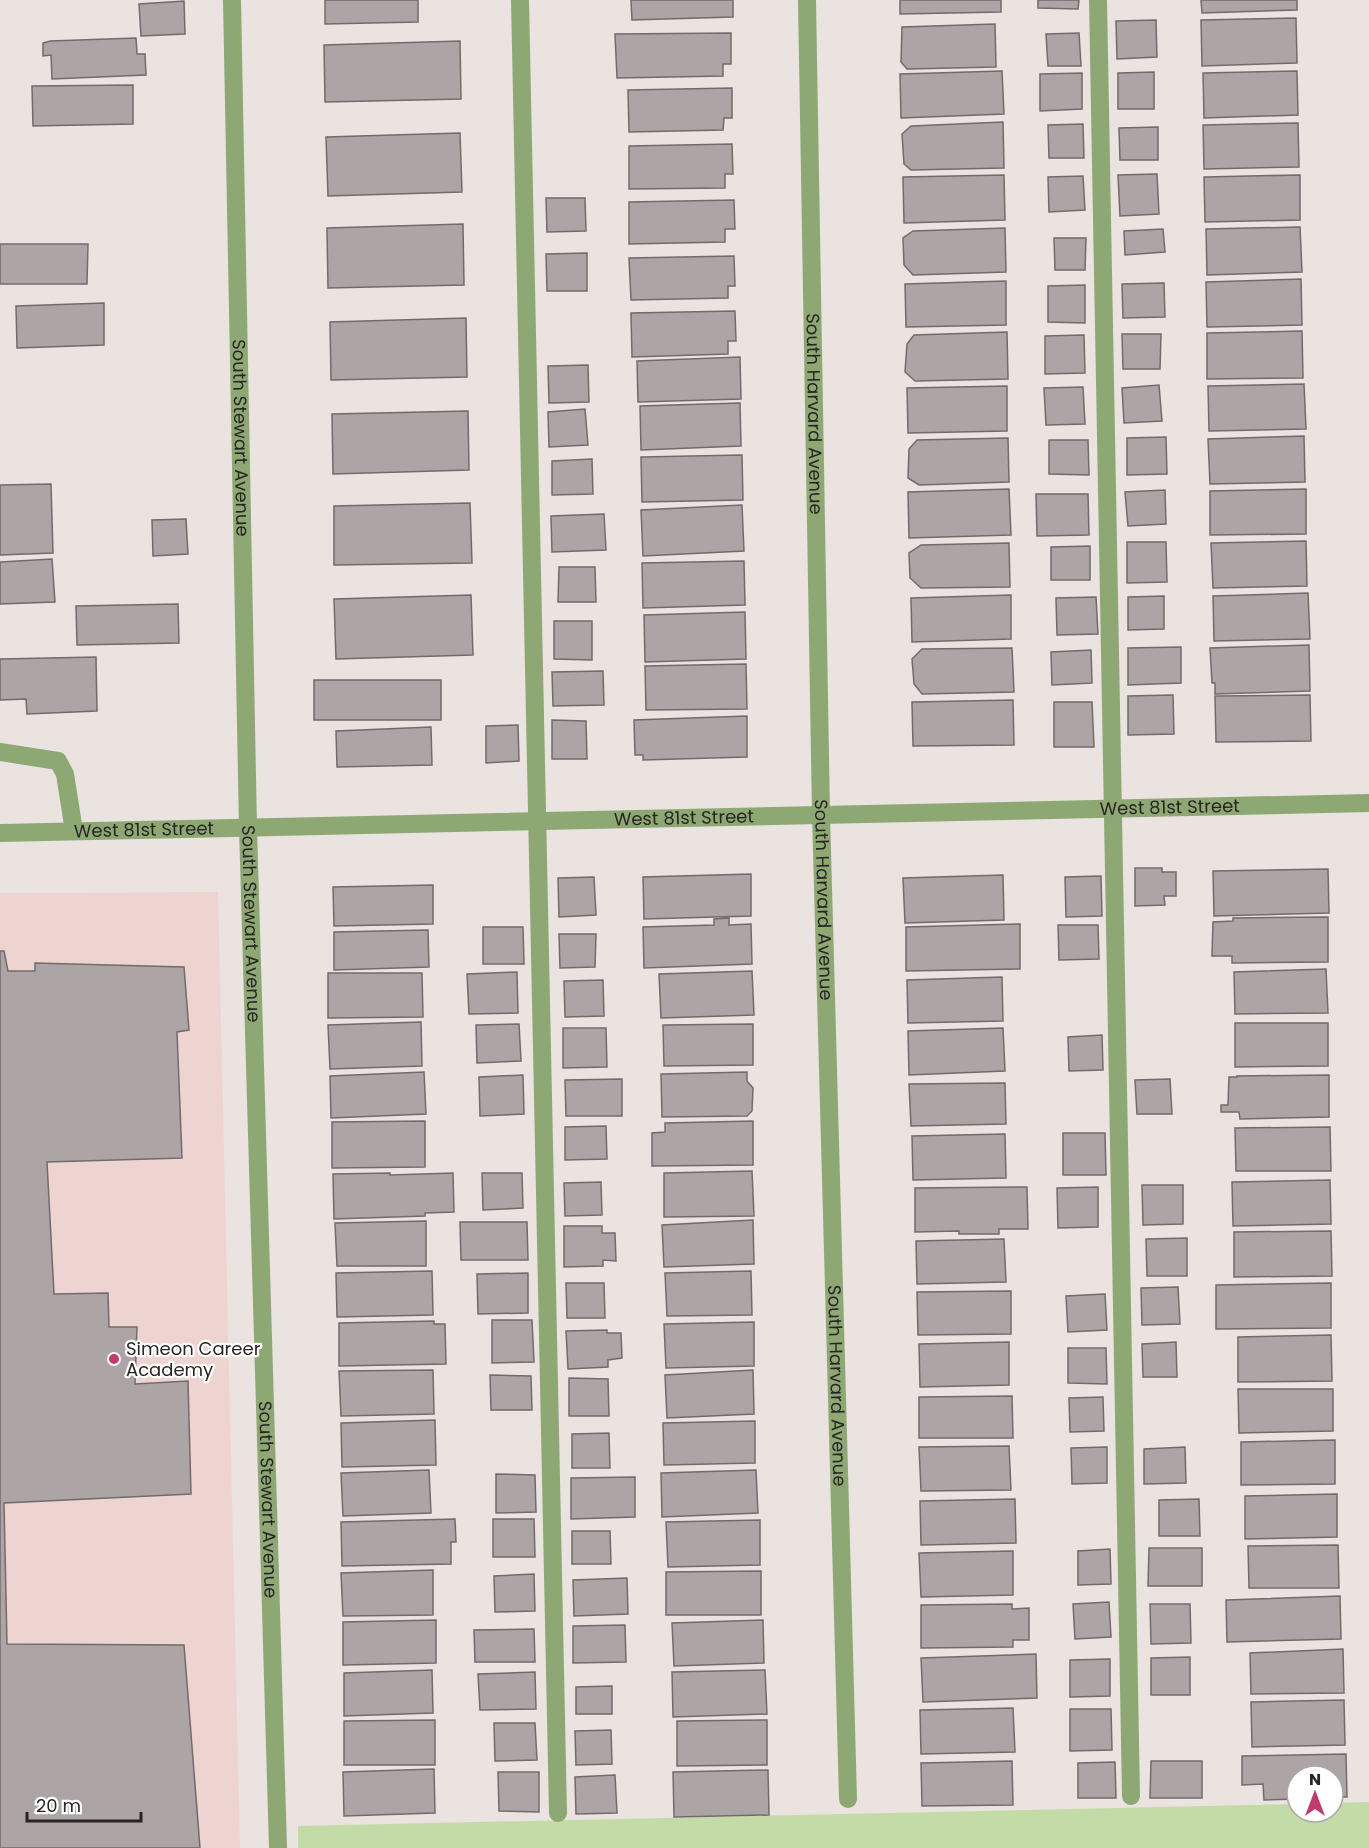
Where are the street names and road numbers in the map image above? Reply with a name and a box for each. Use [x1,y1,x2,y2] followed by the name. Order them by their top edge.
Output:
[800,313,829,515] street label: South Harvard Avenue
[227,339,255,537] street label: South Stewart Avenue
[1099,793,1240,821] street label: West 81st Street
[809,799,839,1001] street label: South Harvard Avenue
[613,803,754,832] street label: West 81st Street
[74,815,214,843] street label: West 81st Street
[236,825,267,1023] street label: South Stewart Avenue
[822,1285,852,1487] street label: South Harvard Avenue
[253,1400,284,1599] street label: South Stewart Avenue

